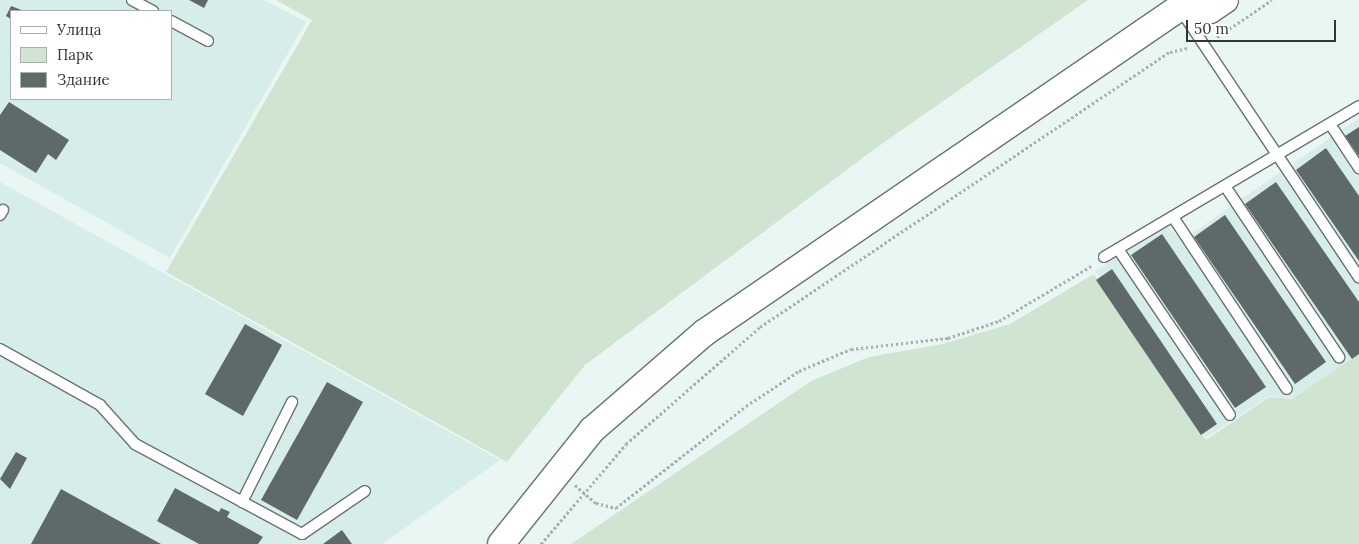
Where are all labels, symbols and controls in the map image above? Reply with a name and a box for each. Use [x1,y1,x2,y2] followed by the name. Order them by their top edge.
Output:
[10,10,172,100] legend
[1189,10,1339,42] scale bar
[1194,19,1229,38] text: 50 m
[57,20,101,39] text: Улица
[57,45,93,64] text: Парк
[57,70,110,89] text: Здание

